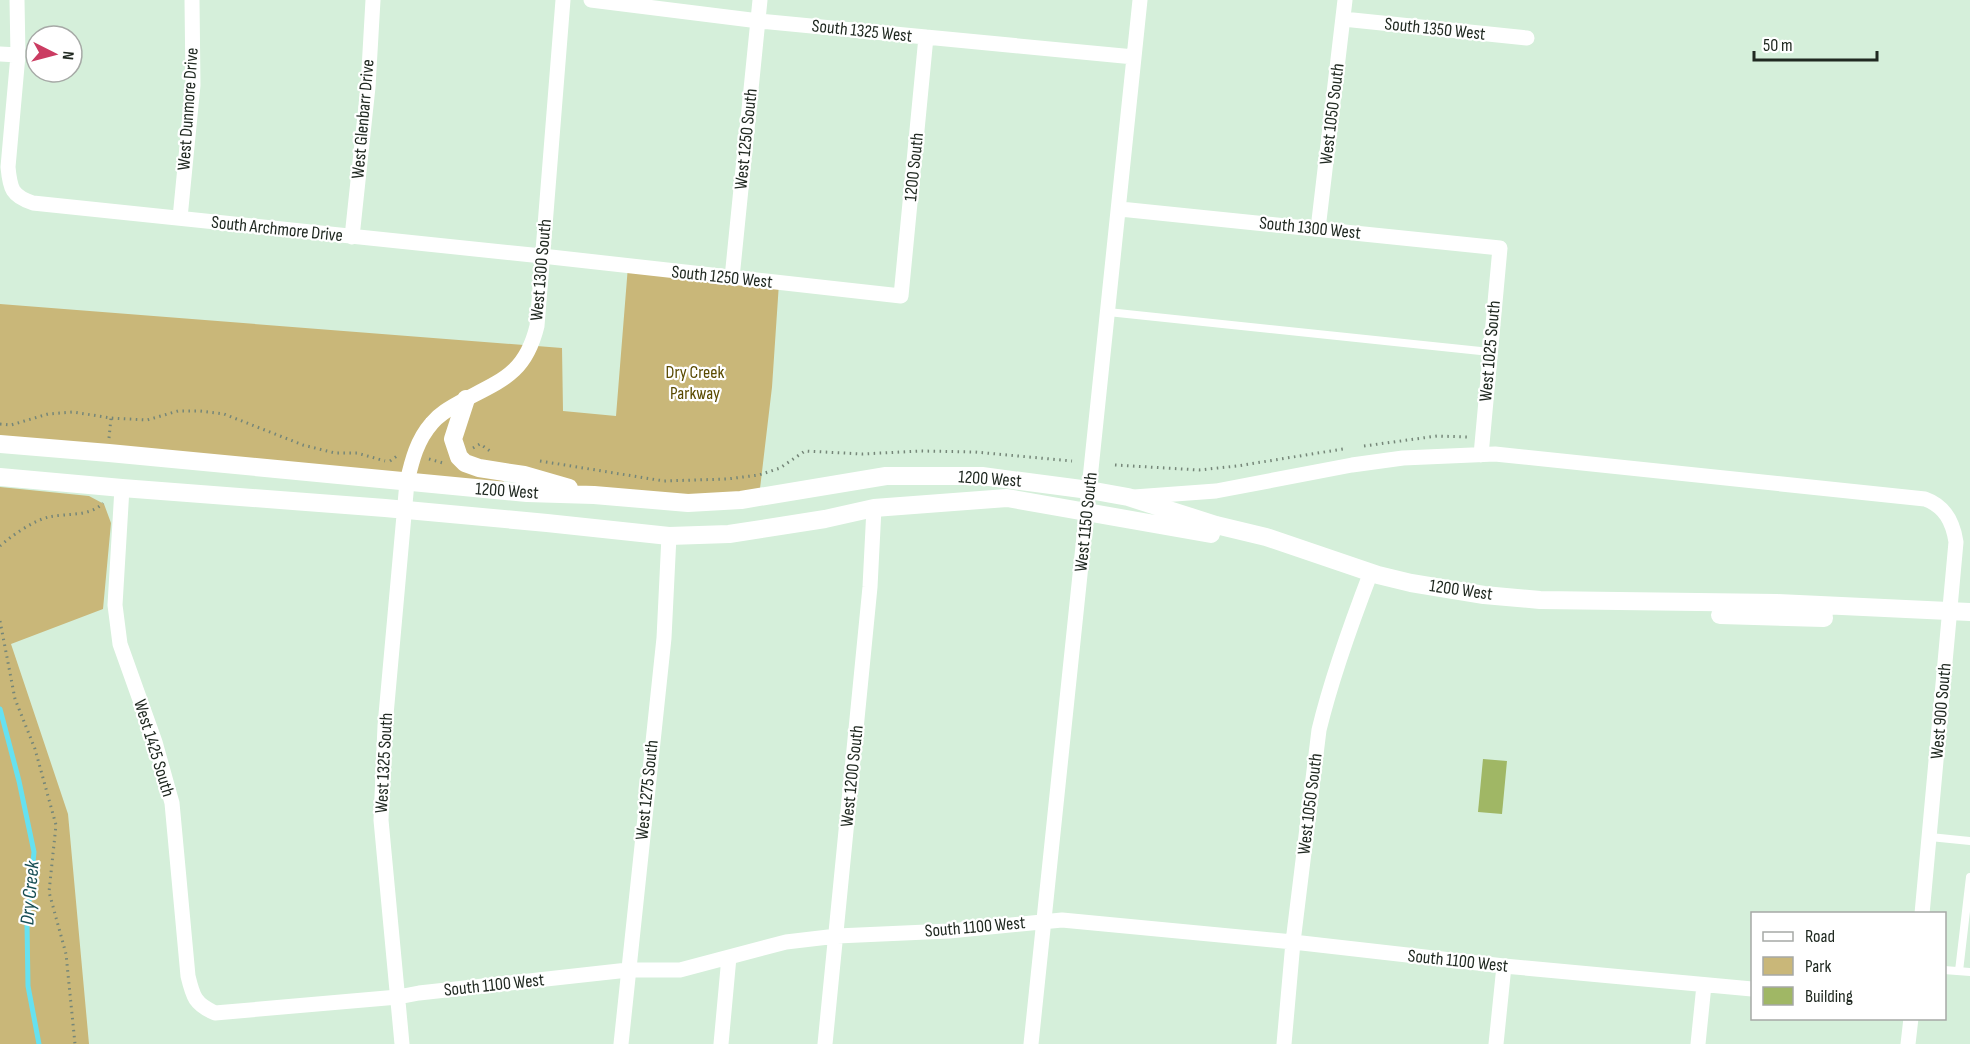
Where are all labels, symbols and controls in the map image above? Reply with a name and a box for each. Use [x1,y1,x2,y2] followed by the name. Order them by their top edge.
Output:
[1384,13,1487,45] street label: South 1350 West
[811,15,914,47] street label: South 1325 West
[24,24,84,84] north arrow
[1754,24,1877,62] scale bar
[1763,35,1793,56] text: 50 m
[173,47,203,171] street label: West Dunmore Drive
[58,50,77,61] text: N
[347,58,379,180] street label: West Glenbarr Drive
[1315,62,1349,166] street label: West 1050 South
[730,87,762,191] street label: West 1250 South
[900,132,928,202] street label: 1200 South
[210,212,344,246] street label: South Archmore Drive
[1258,212,1362,244] street label: South 1300 West
[526,218,556,322] street label: West 1300 South
[670,261,774,293] street label: South 1250 West
[1475,300,1505,402] street label: West 1025 South
[666,362,725,404] park label: Dry Creek Parkway
[958,466,1023,492] street label: 1200 West
[1070,471,1102,573] street label: West 1150 South
[475,478,540,504] street label: 1200 West
[1428,575,1494,605] street label: 1200 West
[1926,662,1956,760] street label: West 900 South
[129,697,179,799] street label: West 1425 South
[371,712,397,814] street label: West 1325 South
[836,724,868,828] street label: West 1200 South
[631,739,663,841] street label: West 1275 South
[1293,752,1327,856] street label: West 1050 South
[15,860,45,926] water label: Dry Creek
[924,912,1027,942] street label: South 1100 West
[1751,912,1946,1020] legend
[1805,926,1835,947] text: Road
[1407,945,1510,977] street label: South 1100 West
[1805,956,1831,977] text: Park
[443,969,546,1001] street label: South 1100 West
[1805,986,1853,1007] text: Building

